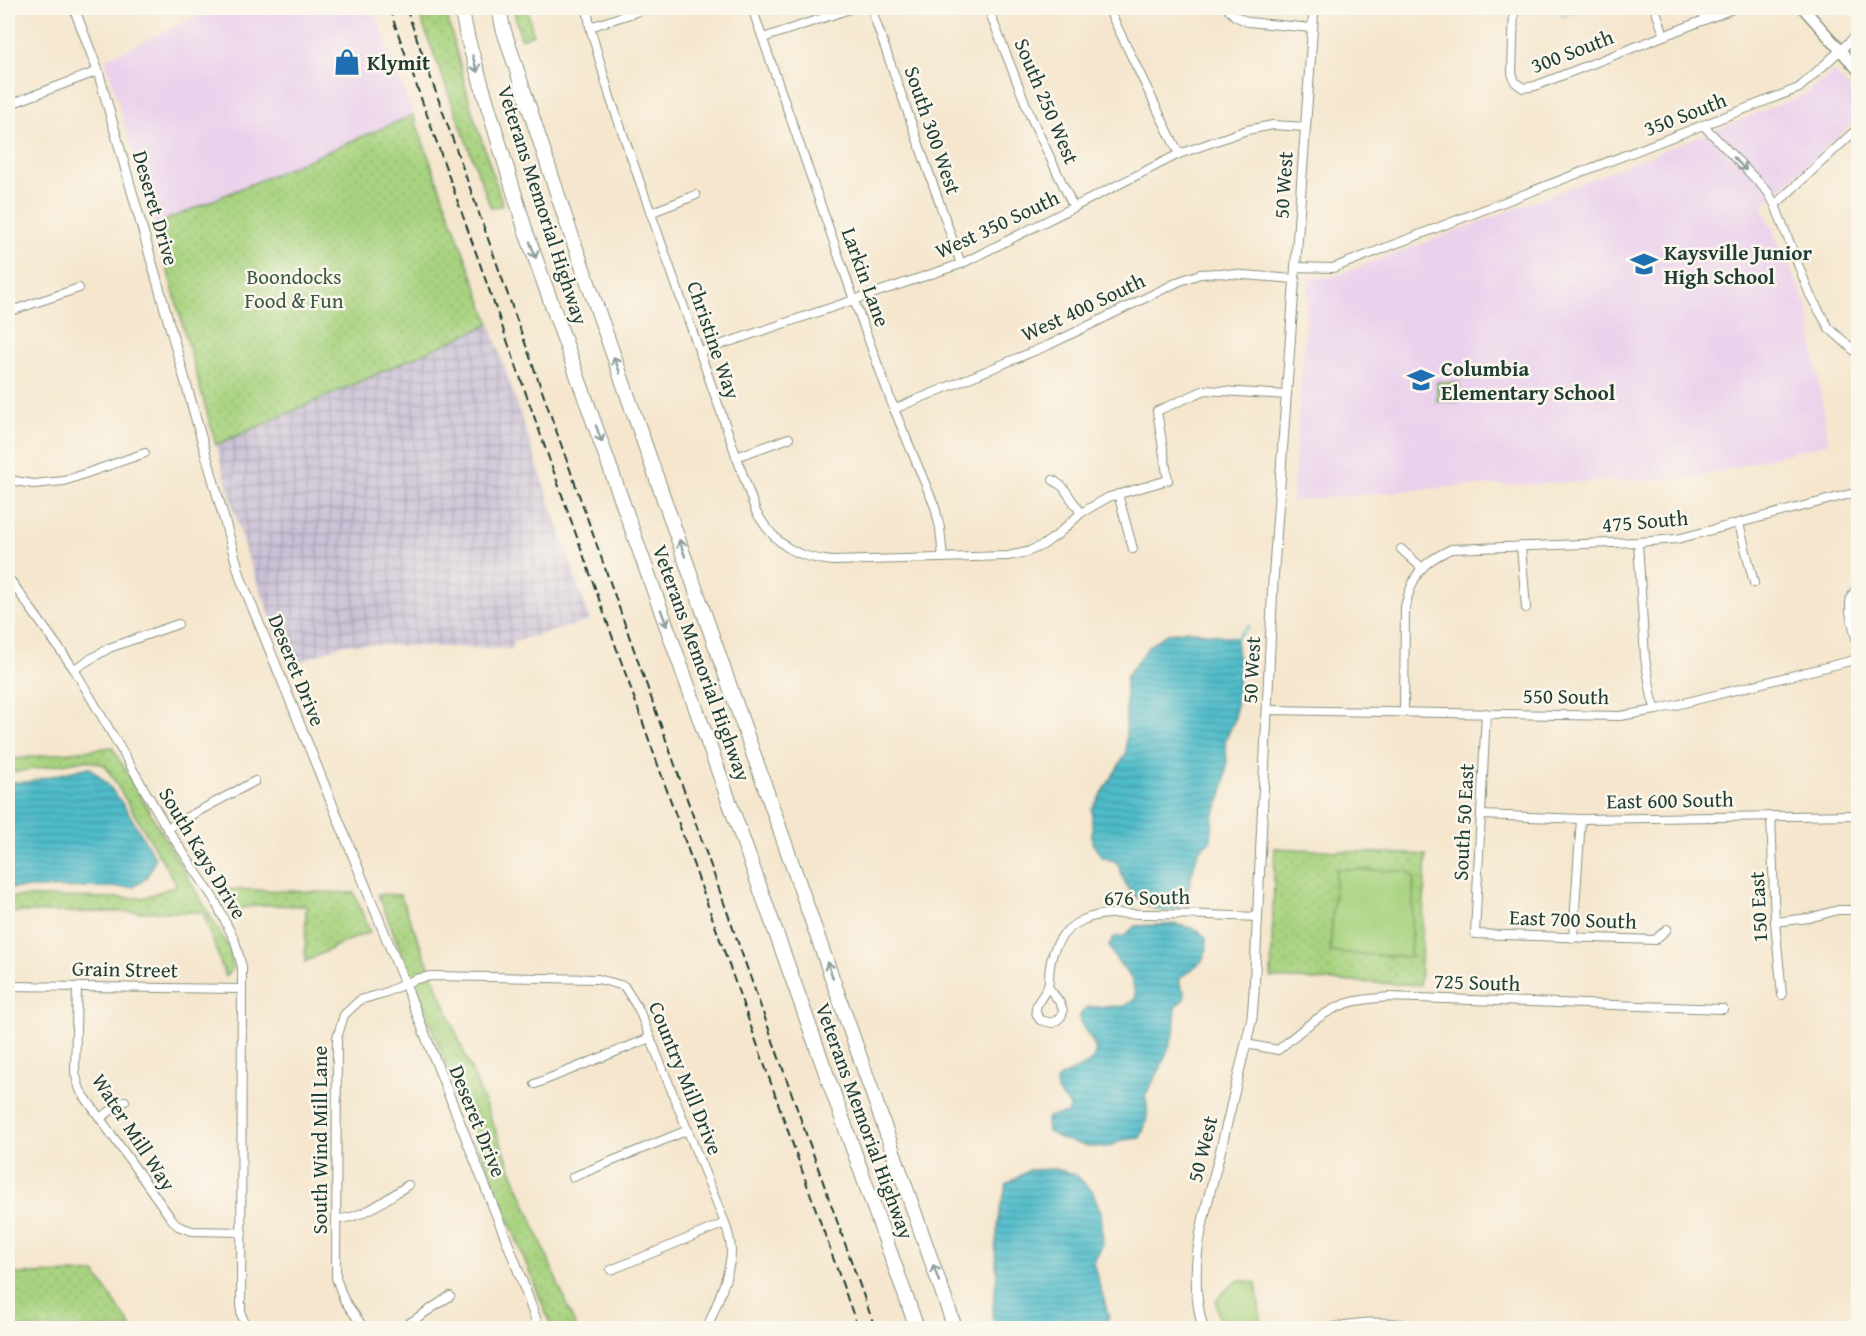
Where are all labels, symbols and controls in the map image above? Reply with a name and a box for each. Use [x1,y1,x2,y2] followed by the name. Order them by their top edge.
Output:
[1526,21,1618,81] street label: 300 South
[1007,33,1088,169] street label: South 250 West
[332,47,362,77] shop icon: Klymit
[367,47,430,78] place label: Klymit
[471,54,482,73] one-way arrow
[897,62,970,199] street label: South 300 West
[490,81,596,329] street label: Veterans Memorial Highway
[1639,84,1731,144] street label: 350 South
[125,147,187,269] street label: Deseret Drive
[1265,150,1301,220] street label: 50 West
[1732,157,1747,172] one-way arrow
[930,182,1064,266] street label: West 350 South
[834,223,898,331] street label: Larkin Lane
[1664,237,1812,292] place label: Kaysville Junior High School
[529,240,540,259] one-way arrow
[1629,249,1659,279] school or university icon: Kaysville Junior High School
[245,261,344,316] park label: Boondocks Food & Fun
[1016,265,1150,349] street label: West 400 South
[679,277,749,404] street label: Christine Way
[1441,353,1616,408] place label: Columbia Elementary School
[610,356,621,374] one-way arrow
[1406,365,1436,395] school or university icon: Columbia Elementary School
[594,424,605,443] one-way arrow
[1601,502,1690,540] street label: 475 South
[676,539,687,558] one-way arrow
[645,540,759,786] street label: Veterans Memorial Highway
[659,608,670,627] one-way arrow
[260,609,334,731] street label: Deseret Drive
[1234,635,1268,705] street label: 50 West
[1522,680,1610,712] street label: 550 South
[1444,762,1482,881] street label: South 50 East
[151,781,255,925] street label: South Kays Drive
[1606,783,1734,817] street label: East 600 South
[1741,870,1775,943] street label: 150 East
[1103,881,1191,913] street label: 676 South
[1509,901,1637,937] street label: East 700 South
[72,953,179,985] street label: Grain Street
[823,961,834,980] one-way arrow
[1433,965,1521,999] street label: 725 South
[641,997,731,1160] street label: Country Mill Drive
[808,998,922,1244] street label: Veterans Memorial Highway
[304,1045,335,1234] street label: South Wind Mill Lane
[441,1060,515,1182] street label: Deseret Drive
[84,1067,184,1197] street label: Water Mill Way
[1179,1112,1225,1185] street label: 50 West
[929,1264,940,1283] one-way arrow

